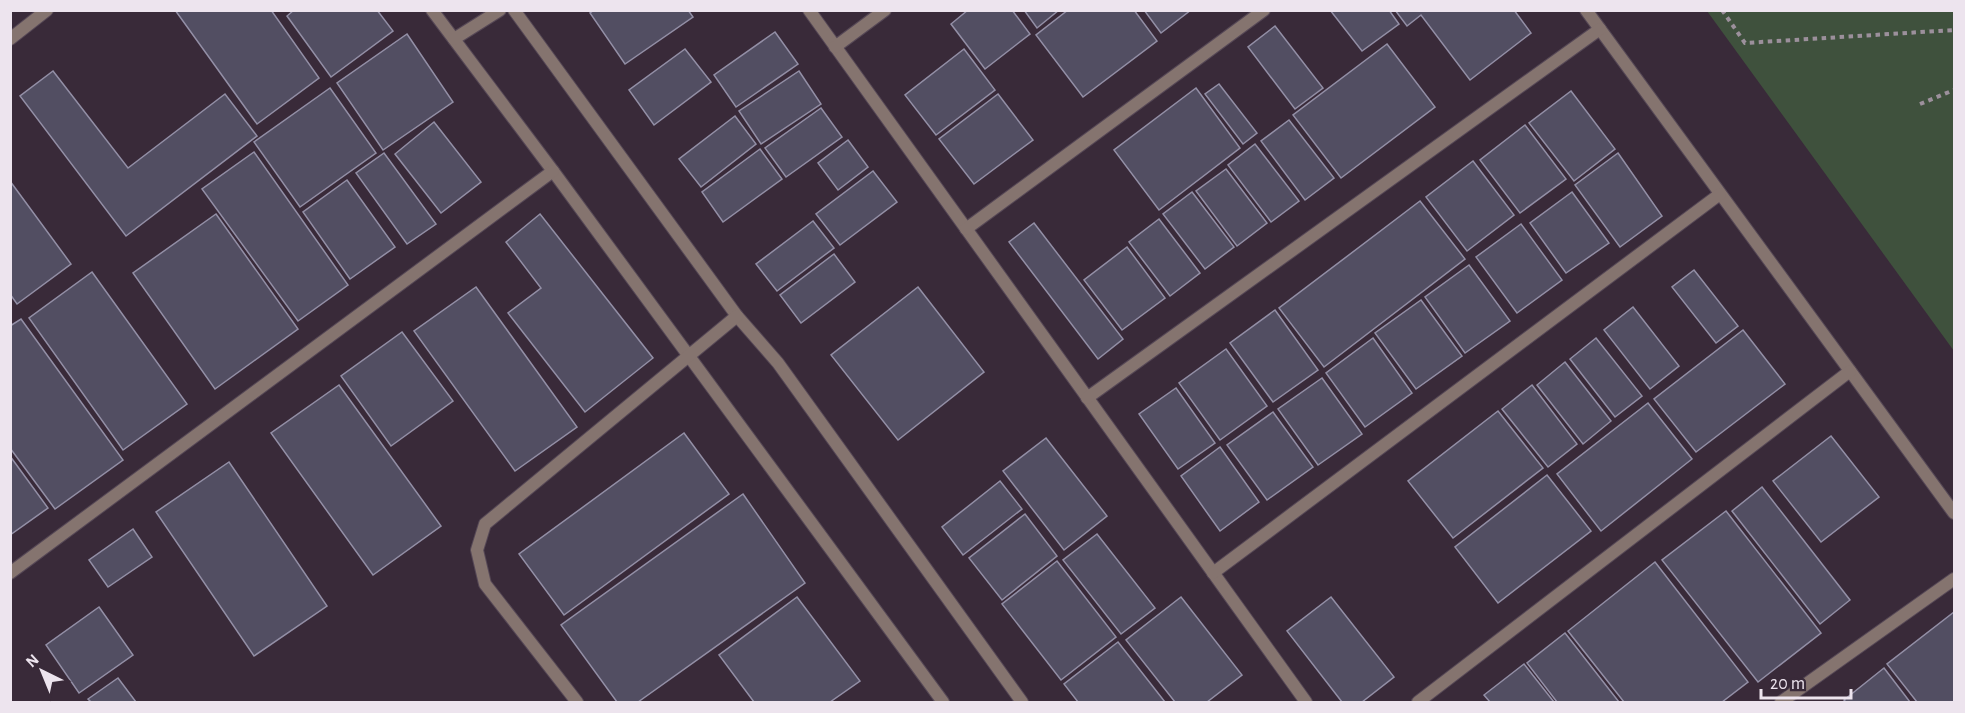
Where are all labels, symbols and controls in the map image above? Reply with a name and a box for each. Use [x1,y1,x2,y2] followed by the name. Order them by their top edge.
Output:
[12,641,72,701] north arrow
[23,651,42,670] text: N
[1761,662,1851,700] scale bar
[1770,675,1805,693] text: 20 m

